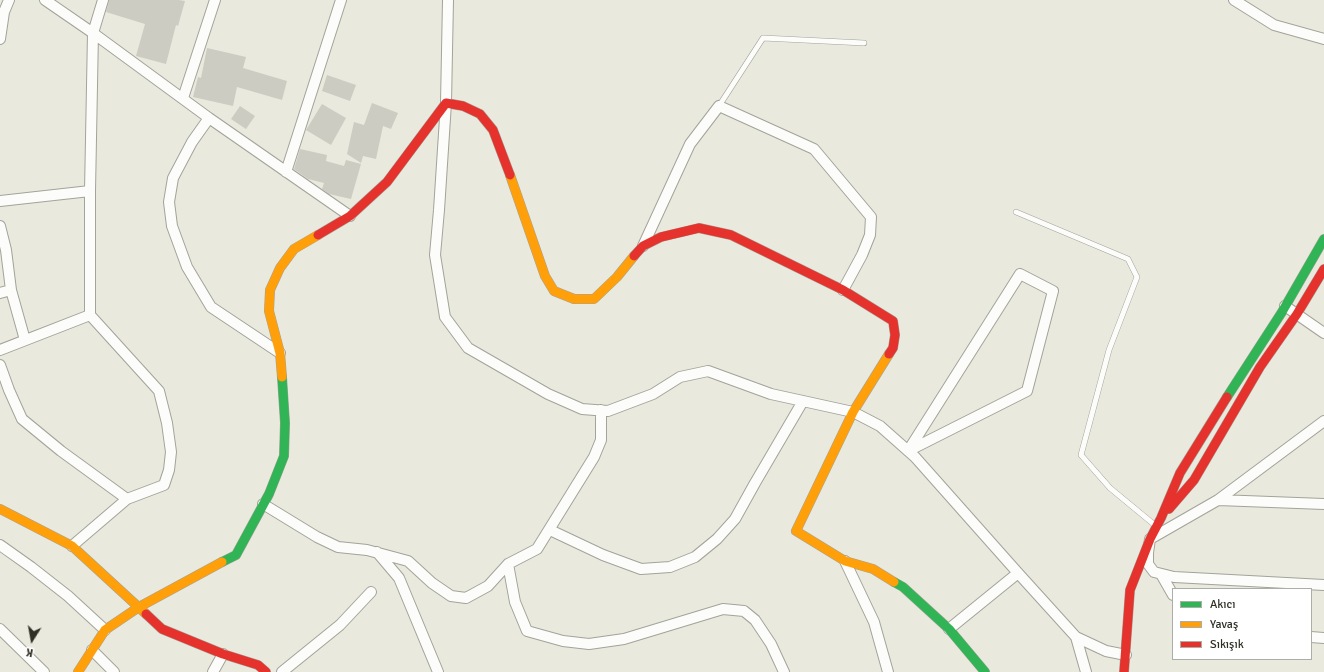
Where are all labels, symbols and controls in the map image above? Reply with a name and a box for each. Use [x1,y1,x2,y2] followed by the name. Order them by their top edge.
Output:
[1172,588,1312,660] legend
[1210,597,1236,612] text: Akıcı
[1210,617,1238,632] text: Yavaş
[12,620,52,660] north arrow
[1210,637,1244,652] text: Sıkışık
[25,645,34,659] text: K

